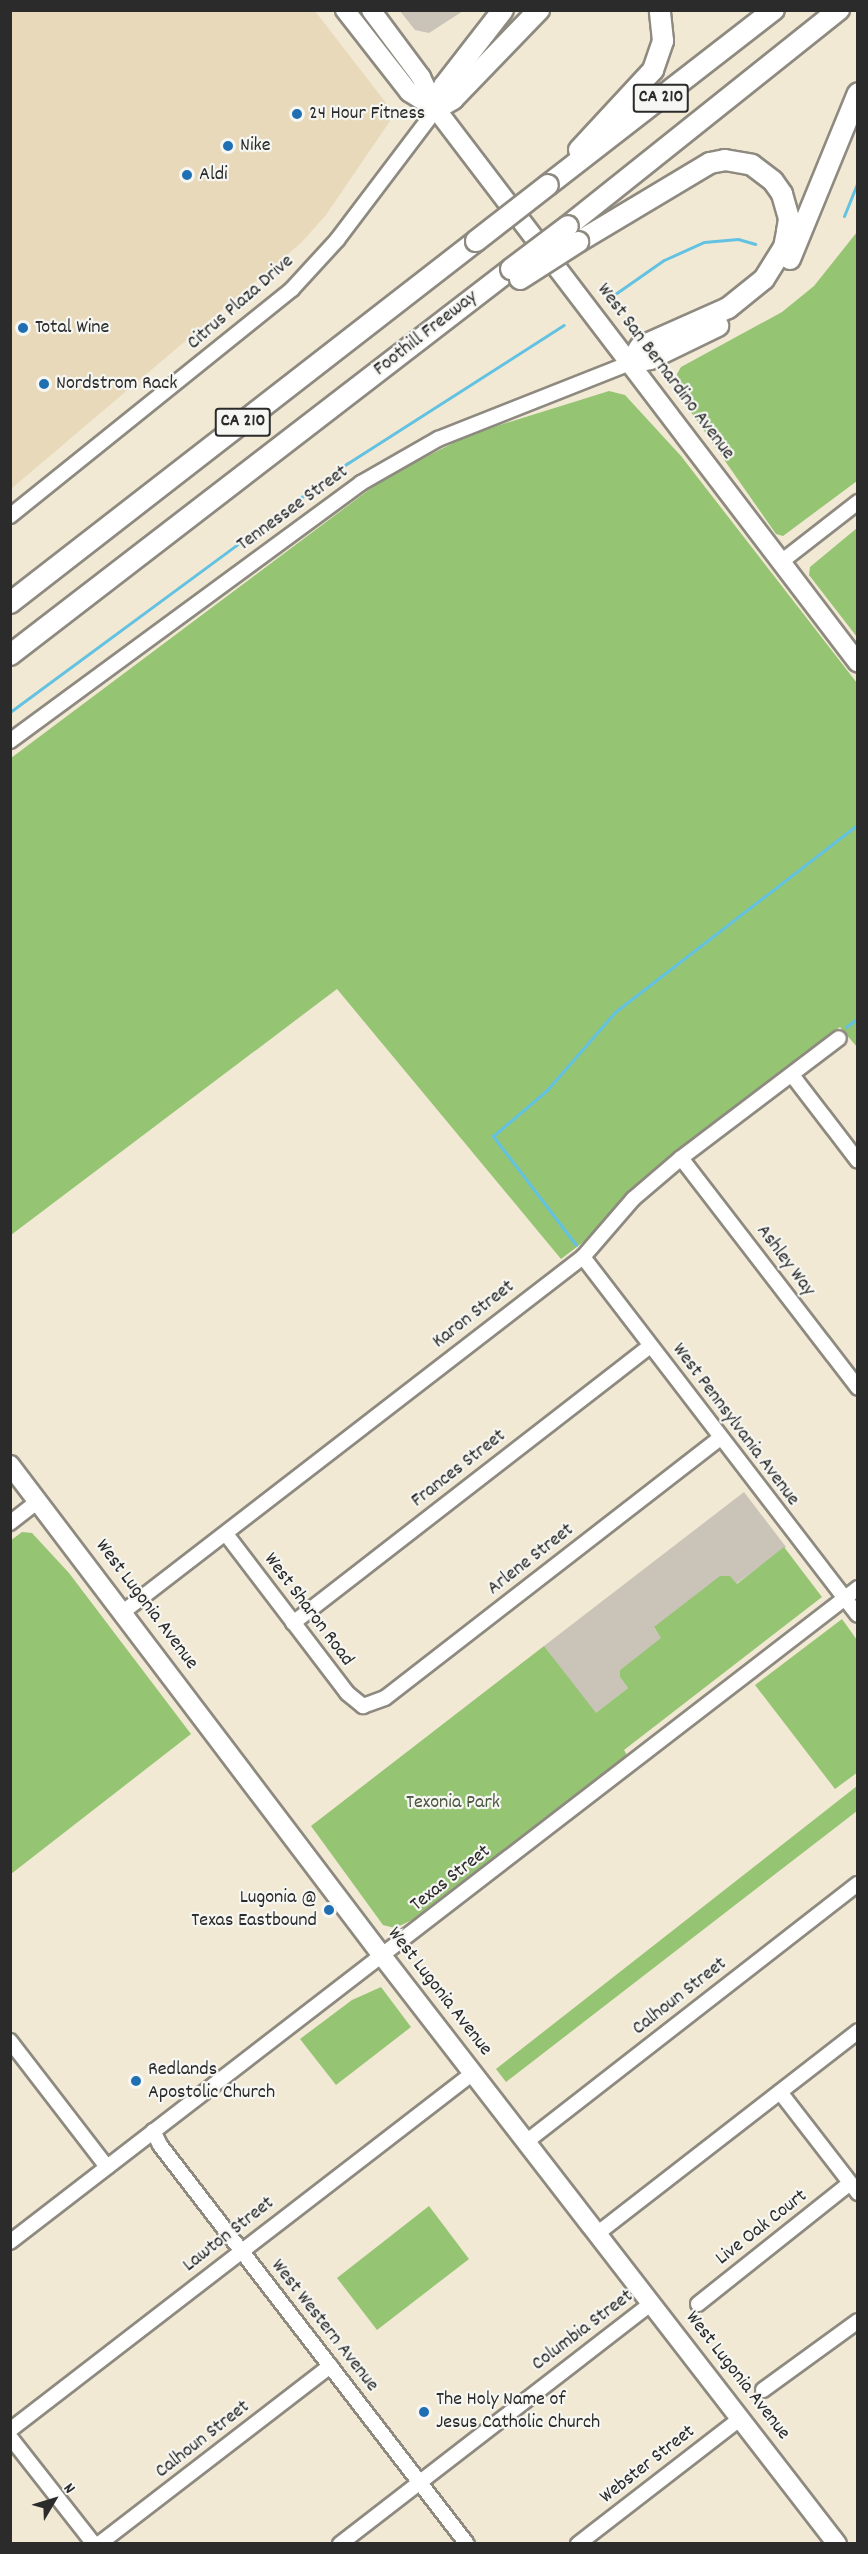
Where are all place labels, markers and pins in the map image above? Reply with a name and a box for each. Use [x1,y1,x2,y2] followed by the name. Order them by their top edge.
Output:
[309,102,425,126] place label: 24 Hour Fitness
[290,107,304,121] marker: 24 Hour Fitness
[240,134,271,158] place label: Nike
[221,139,235,153] marker: Nike
[199,163,228,187] place label: Aldi
[180,168,194,182] marker: Aldi
[35,316,109,340] place label: Total Wine
[16,321,30,335] marker: Total Wine
[56,372,177,396] place label: Nordstrom Rack
[37,377,51,391] marker: Nordstrom Rack
[191,1886,317,1933] place label: Lugonia @ Texas Eastbound
[322,1903,336,1917] marker: Lugonia @ Texas Eastbound
[148,2058,275,2105] place label: Redlands Apostolic Church
[129,2074,143,2088] marker: Redlands Apostolic Church
[436,2388,600,2435] place label: The Holy Name of Jesus Catholic Church
[417,2405,431,2419] marker: The Holy Name of Jesus Catholic Church

